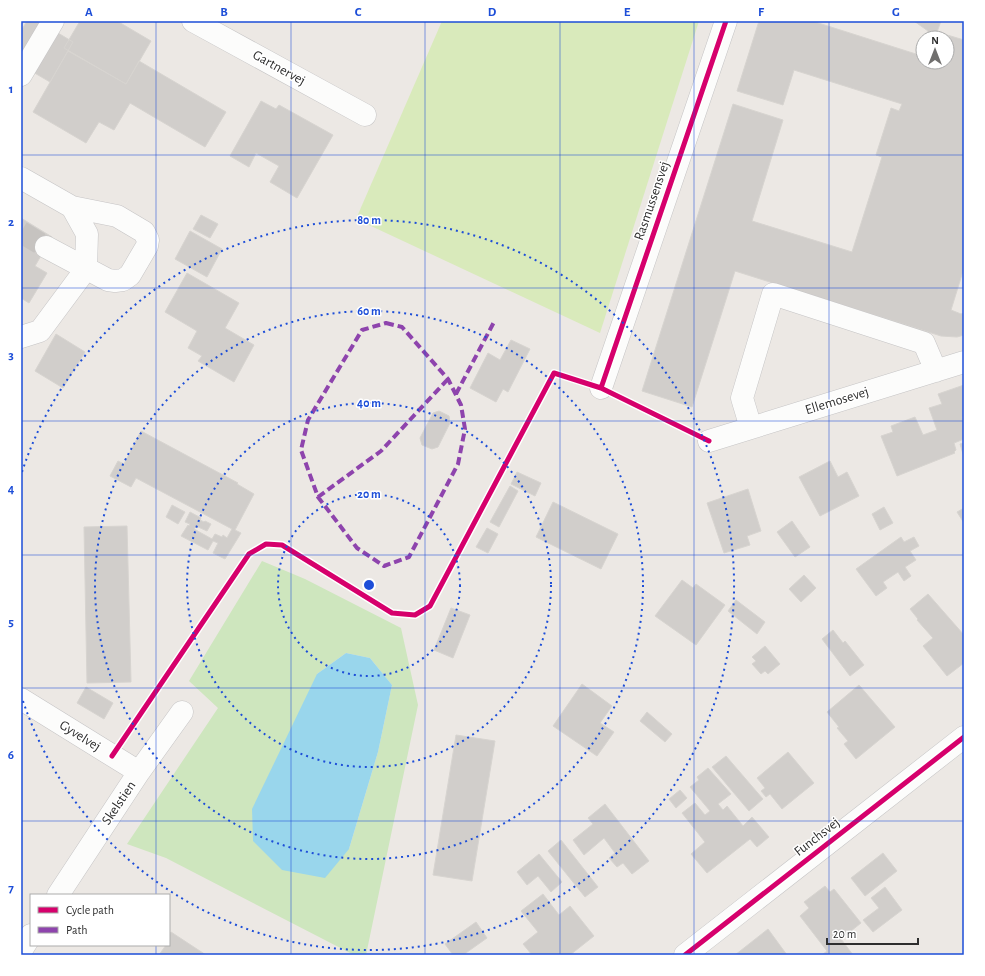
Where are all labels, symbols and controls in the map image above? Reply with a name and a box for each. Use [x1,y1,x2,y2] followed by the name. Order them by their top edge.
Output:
[85,6,93,19] text: A
[220,6,228,19] text: B
[355,6,362,19] text: C
[488,6,497,19] text: D
[624,6,631,19] text: E
[758,6,765,19] text: F
[892,6,900,19] text: G
[915,30,955,70] north arrow
[931,35,939,46] text: N
[250,48,308,88] street label: Gartnervej
[9,83,13,96] text: 1
[632,160,672,242] street label: Rasmussensvej
[357,214,381,226] text: 80 m
[8,216,14,229] text: 2
[357,305,381,317] text: 60 m
[8,349,14,362] text: 3
[804,385,870,417] street label: Ellemosevej
[357,397,381,409] text: 40 m
[8,483,15,496] text: 4
[357,488,381,500] text: 20 m
[362,578,376,592] centre of rings
[8,616,14,629] text: 5
[57,718,103,754] street label: Gyvelvej
[8,749,14,762] text: 6
[99,779,139,827] street label: Skelstien
[792,815,842,859] street label: Funchsvej
[8,882,14,895] text: 7
[30,894,170,946] legend
[66,904,114,917] text: Cycle path
[827,920,918,946] scale bar
[66,924,88,936] text: Path
[833,928,856,940] text: 20 m

